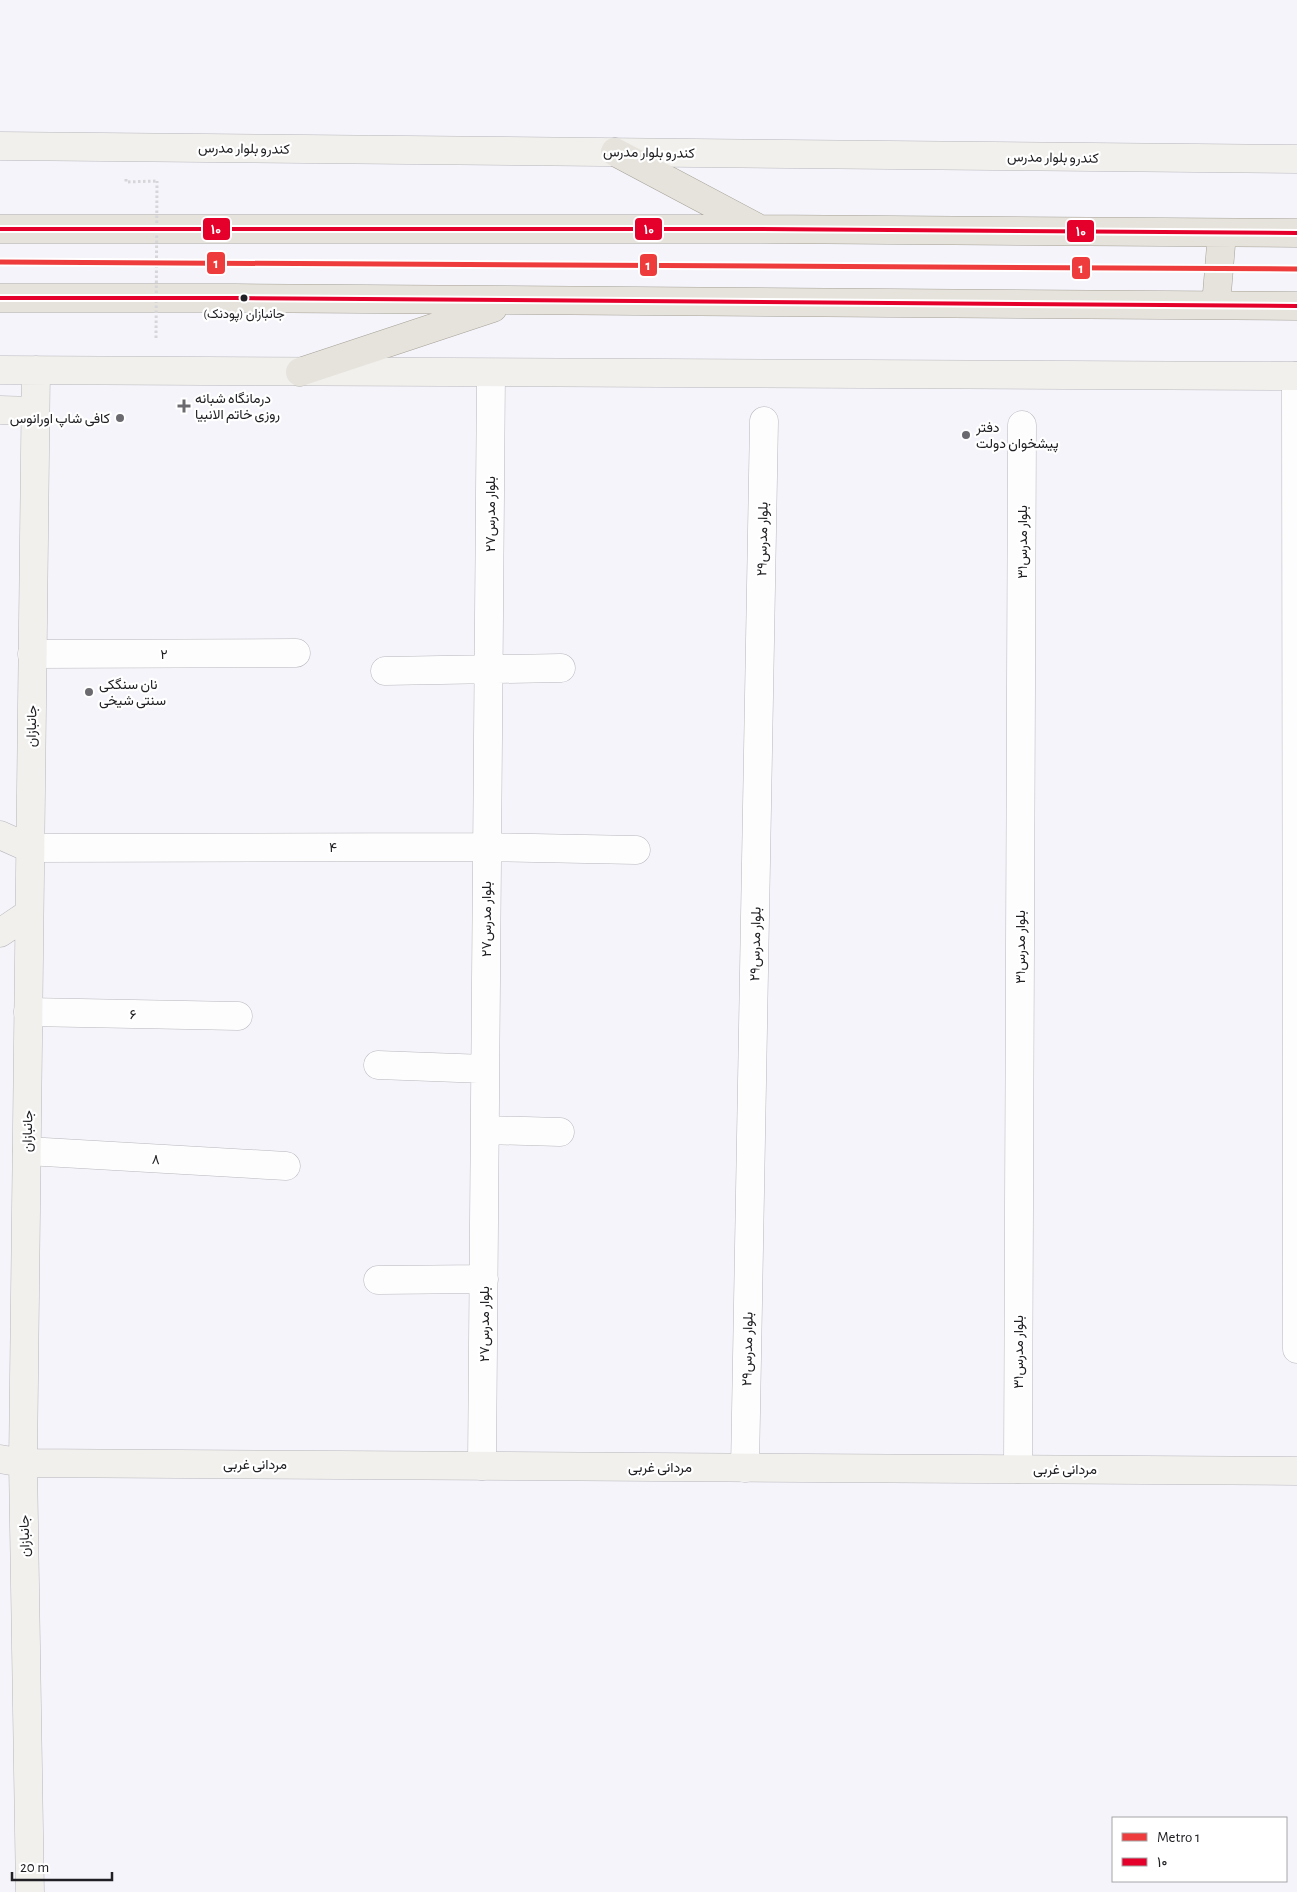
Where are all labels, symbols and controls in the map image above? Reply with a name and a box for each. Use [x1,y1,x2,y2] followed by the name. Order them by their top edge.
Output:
[198,141,290,158] street label: کندرو بلوار مدرس
[603,145,695,162] street label: کندرو بلوار مدرس
[1007,150,1099,167] street label: کندرو بلوار مدرس
[202,217,231,241] line badge: ۱۰
[634,217,663,241] line badge: ۱۰
[1066,219,1095,243] line badge: ۱۰
[211,223,221,237] text: ۱۰
[644,223,654,237] text: ۱۰
[1076,225,1086,239] text: ۱۰
[206,251,226,275] line badge: 1
[639,253,658,277] line badge: 1
[1071,256,1091,280] line badge: 1
[213,257,219,271] text: 1
[645,259,651,273] text: 1
[1078,262,1084,276] text: 1
[239,293,249,303] marker: جانبازان (پودنک)
[203,308,285,323] place label: جانبازان (پودنک)
[195,391,280,423] place label: درمانگاه شبانه روزی خاتم الانبیا
[177,399,191,413] marker: درمانگاه شبانه روزی خاتم الانبیا
[10,412,110,428] place label: کافی شاپ اورانوس
[114,412,126,424] marker: کافی شاپ اورانوس
[975,421,1059,453] place label: دفتر پیشخوان دولت
[960,429,972,441] marker: دفتر پیشخوان دولت
[484,476,499,552] street label: بلوار مدرس۲۷
[755,502,772,576] street label: ۲۹بلوار مدرس
[1016,505,1031,579] street label: بلوار مدرس۳۱
[160,648,168,662] street label: ۲
[99,677,166,709] place label: نان سنگکی سنتی شیخی
[83,686,95,698] marker: نان سنگکی سنتی شیخی
[25,705,40,747] street label: جانبازان
[329,841,337,855] street label: ۴
[480,881,495,957] street label: بلوار مدرس۲۷
[748,907,765,981] street label: ۲۹بلوار مدرس
[1014,910,1029,984] street label: بلوار مدرس۳۱
[129,1008,137,1022] street label: ۶
[21,1110,36,1152] street label: جانبازان
[151,1153,160,1167] street label: ۸
[478,1286,493,1362] street label: بلوار مدرس۲۷
[740,1312,757,1386] street label: ۲۹بلوار مدرس
[1012,1315,1027,1389] street label: بلوار مدرس۳۱
[223,1458,287,1473] street label: مردانی غربی
[628,1461,692,1476] street label: مردانی غربی
[1033,1463,1097,1478] street label: مردانی غربی
[18,1515,33,1557] street label: جانبازان
[1112,1817,1287,1882] legend
[1157,1830,1200,1845] text: Metro 1
[12,1850,112,1882] scale bar
[1157,1855,1168,1870] text: ۱۰
[20,1860,49,1875] text: 20 m

